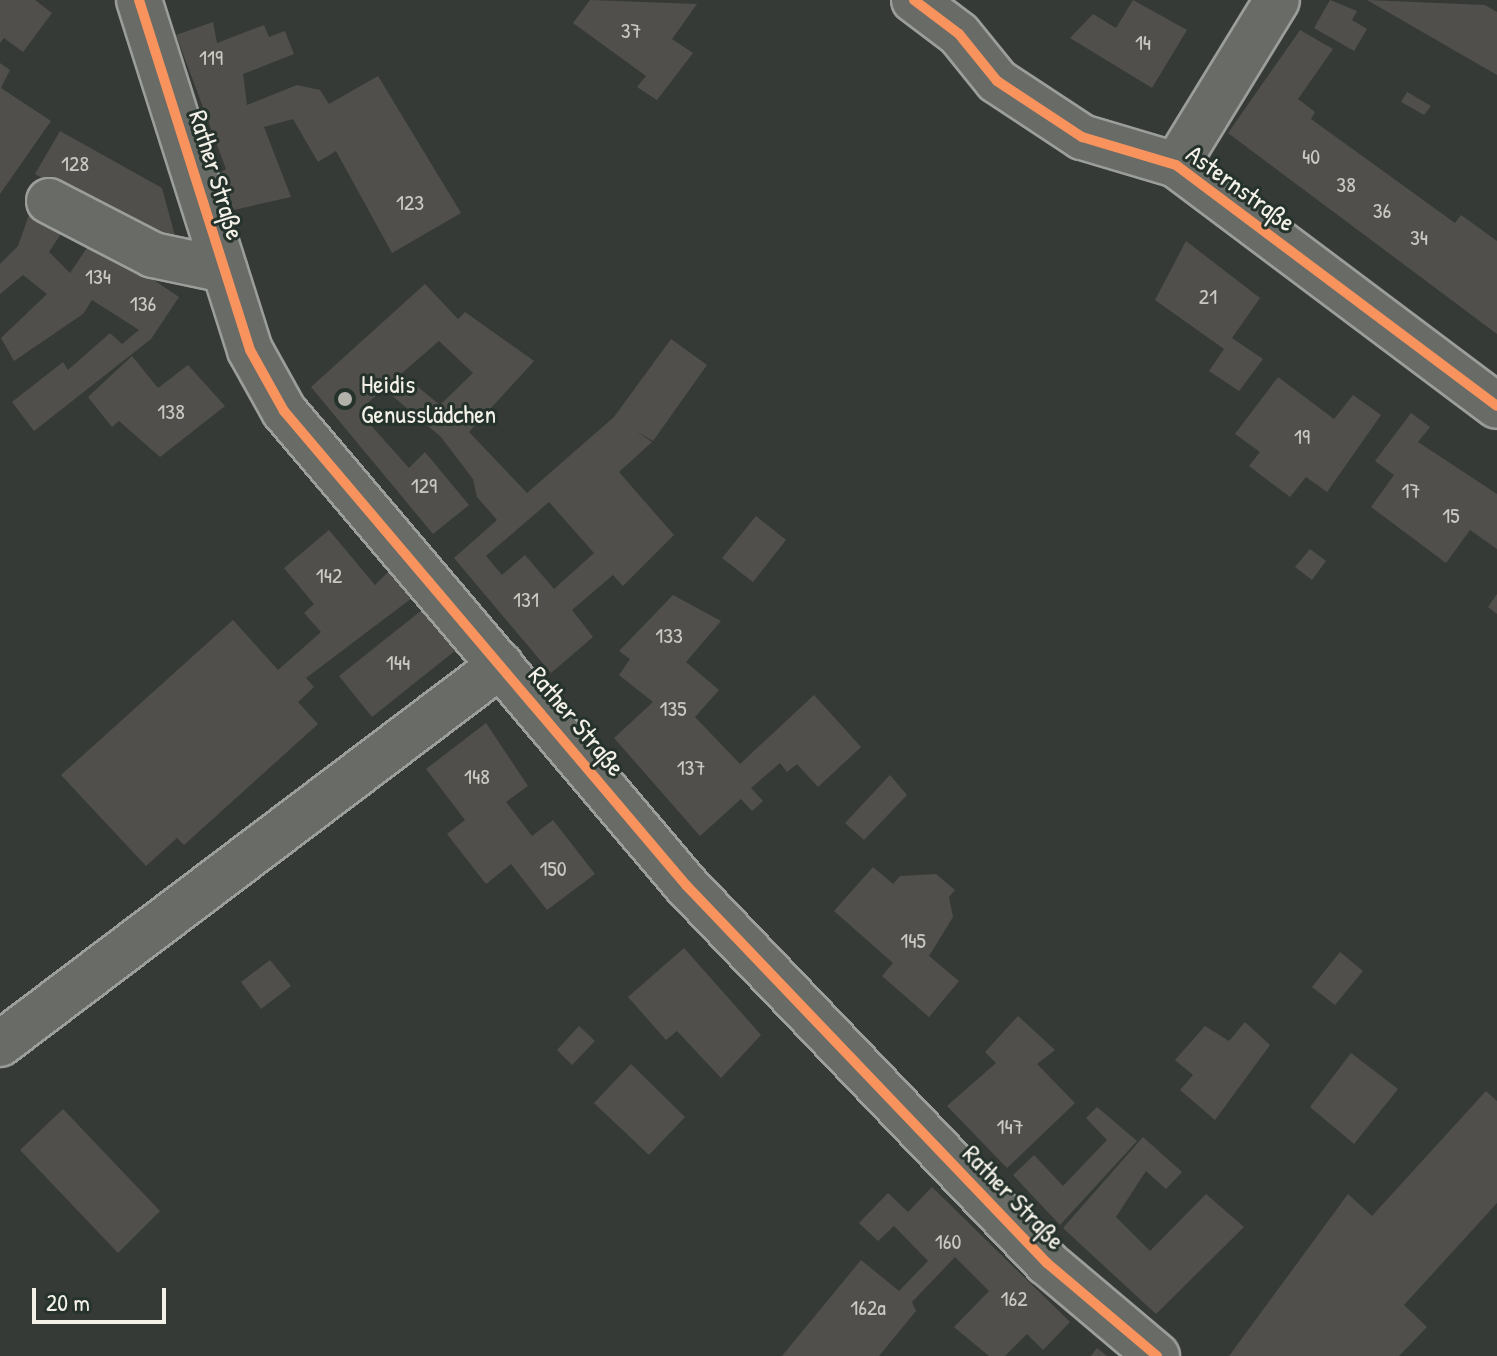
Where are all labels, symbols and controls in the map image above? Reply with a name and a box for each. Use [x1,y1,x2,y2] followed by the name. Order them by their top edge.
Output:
[621,18,641,44] house number: 37
[1135,30,1151,56] house number: 14
[199,45,223,71] house number: 119
[183,107,251,243] street label: Rather Straße
[1180,138,1302,238] street label: Asternstraße
[1302,144,1320,170] house number: 40
[61,151,89,177] house number: 128
[1336,172,1356,198] house number: 38
[396,190,424,216] house number: 123
[1373,198,1391,224] house number: 36
[1410,225,1428,251] house number: 34
[85,264,111,290] house number: 134
[1199,284,1217,310] house number: 21
[130,291,156,317] house number: 136
[361,368,496,430] place label: Heidis Genusslädchen
[336,390,354,408] marker: Heidis Genusslädchen
[157,399,185,425] house number: 138
[1294,424,1310,450] house number: 19
[411,473,437,499] house number: 129
[1402,478,1420,504] house number: 17
[1442,503,1460,529] house number: 15
[316,563,342,589] house number: 142
[513,587,539,613] house number: 131
[655,623,683,649] house number: 133
[386,650,410,676] house number: 144
[522,660,632,782] street label: Rather Straße
[659,696,687,722] house number: 135
[677,755,705,781] house number: 137
[464,764,490,790] house number: 148
[539,856,567,882] house number: 150
[900,928,926,954] house number: 145
[996,1114,1024,1140] house number: 147
[956,1138,1072,1256] street label: Rather Straße
[935,1229,961,1255] house number: 160
[36,1272,170,1322] scale bar
[46,1286,90,1318] text: 20 m
[1000,1286,1028,1312] house number: 162
[850,1295,886,1321] house number: 162a

